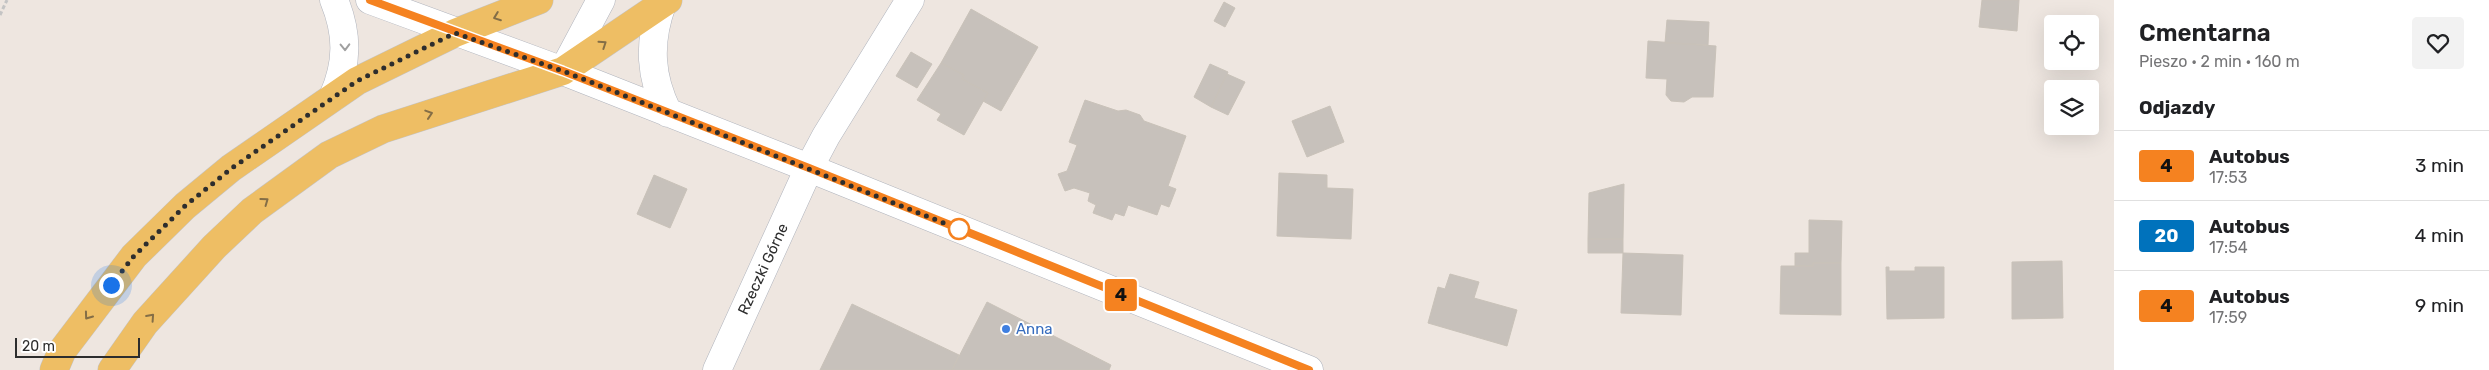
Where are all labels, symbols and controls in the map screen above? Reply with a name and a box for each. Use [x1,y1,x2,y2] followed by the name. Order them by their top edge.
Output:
[493,11,502,21] one-way arrow
[2044,15,2099,135] map controls
[2044,15,2099,70] button: locate
[2412,17,2464,69] button: heart
[2139,19,2271,47] text: Cmentarna
[598,41,607,50] one-way arrow
[340,44,350,51] one-way arrow
[2139,52,2300,71] text: Pieszo · 2 min · 160 m
[2044,80,2099,135] button: layers
[2139,96,2215,119] text: Odjazdy
[425,110,433,120] one-way arrow
[2209,145,2290,168] text: Autobus
[2415,154,2464,177] text: 3 min
[2160,155,2173,177] text: 4
[2209,168,2247,187] text: 17:53
[259,198,269,207] one-way arrow
[2209,215,2290,238] text: Autobus
[948,218,970,240] unlabelled marker
[734,220,792,318] street label: Rzeczki Górne
[2415,224,2464,247] text: 4 min
[2155,225,2178,247] text: 20
[2209,238,2248,257] text: 17:54
[99,273,124,298] your location
[1105,279,1137,311] line badge: 4
[1115,284,1127,306] text: 4
[2209,285,2290,308] text: Autobus
[2415,294,2464,317] text: 9 min
[2160,295,2173,317] text: 4
[2209,308,2247,327] text: 17:59
[85,310,94,320] one-way arrow
[145,313,154,322] one-way arrow
[1016,320,1053,338] place label: Anna
[1000,323,1012,335] marker: Anna
[15,335,140,358] scale bar
[22,338,55,355] text: 20 m

